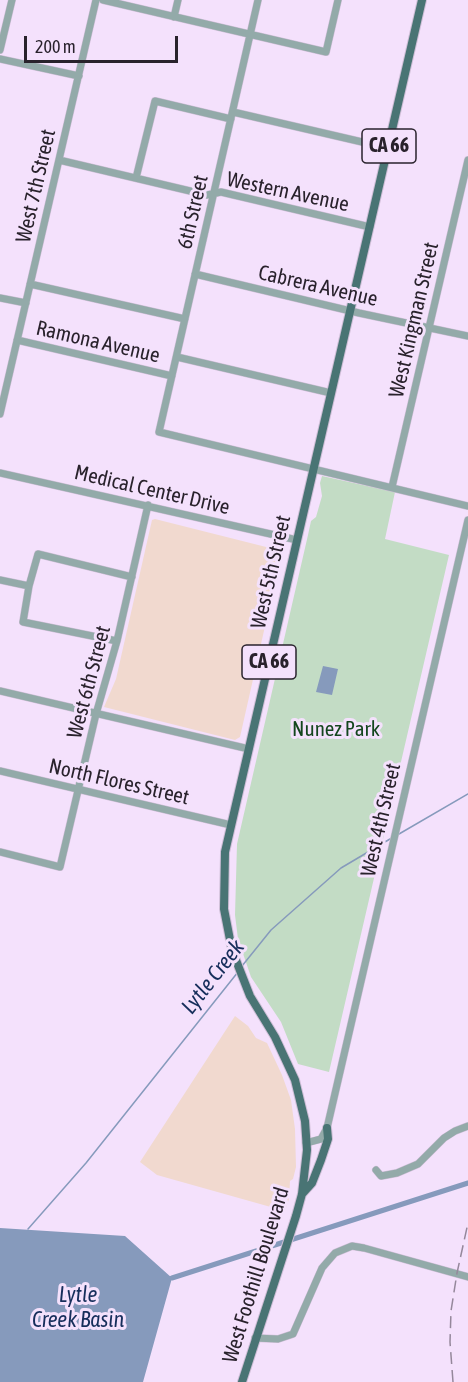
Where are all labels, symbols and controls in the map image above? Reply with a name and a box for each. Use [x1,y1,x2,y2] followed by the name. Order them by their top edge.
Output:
[27,24,182,62] scale bar
[35,36,76,57] text: 200 m
[11,127,61,245] street label: West 7th Street
[362,129,416,163] road number: CA 66
[225,167,351,217] street label: Western Avenue
[172,173,214,251] street label: 6th Street
[384,240,444,400] street label: West Kingman Street
[256,260,380,312] street label: Cabrera Avenue
[34,316,162,368] street label: Ramona Avenue
[72,460,232,520] street label: Medical Center Drive
[246,513,296,631] street label: West 5th Street
[62,623,116,741] street label: West 6th Street
[242,645,296,679] road number: CA 66
[292,716,380,742] park label: Nunez Park
[46,754,192,810] street label: North Flores Street
[356,761,406,879] street label: West 4th Street
[176,935,250,1019] water label: Lytle Creek
[217,1184,295,1366] street label: West Foothill Boulevard
[32,1282,124,1334] water label: Lytle Creek Basin

